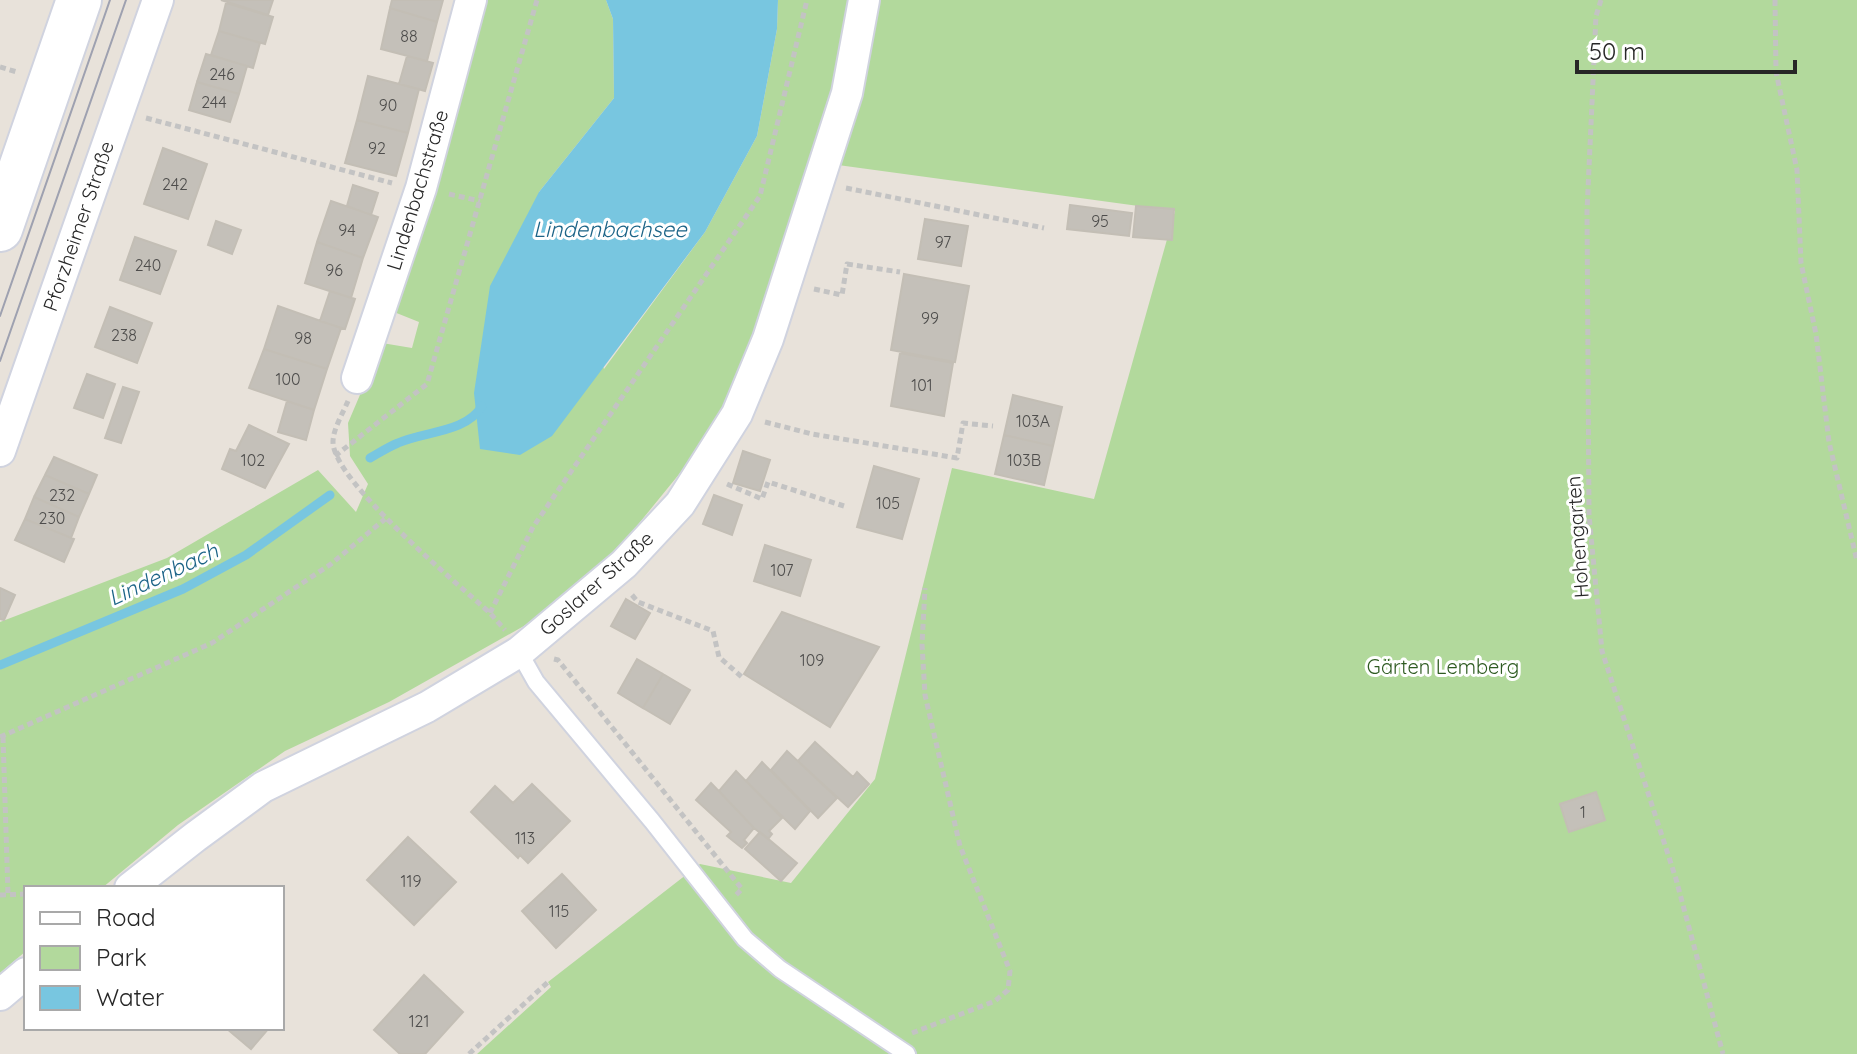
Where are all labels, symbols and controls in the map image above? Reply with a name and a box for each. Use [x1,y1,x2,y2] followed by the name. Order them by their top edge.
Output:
[1577,24,1795,74] scale bar
[400,26,418,46] house number: 88
[1589,36,1645,66] text: 50 m
[209,64,235,84] house number: 246
[201,92,227,112] house number: 244
[379,95,397,115] house number: 90
[381,107,453,273] street label: Lindenbachstraße
[37,138,119,314] street label: Pforzheimer Straße
[368,138,386,158] house number: 92
[162,174,188,194] house number: 242
[1091,211,1109,231] house number: 95
[533,215,688,243] water label: Lindenbachsee
[338,220,356,240] house number: 94
[935,232,951,252] house number: 97
[135,255,161,275] house number: 240
[325,260,343,280] house number: 96
[921,308,939,328] house number: 99
[111,325,137,345] house number: 238
[294,328,312,348] house number: 98
[276,369,300,389] house number: 100
[911,375,933,395] house number: 101
[1016,411,1050,431] house number: 103A
[241,450,265,470] house number: 102
[1007,450,1041,470] house number: 103B
[1560,475,1594,599] street label: Hohengarten
[49,485,75,505] house number: 232
[876,493,900,513] house number: 105
[39,508,65,528] house number: 230
[534,525,658,641] street label: Goslarer Straße
[104,536,223,612] water label: Lindenbach
[771,560,793,580] house number: 107
[800,650,824,670] house number: 109
[1367,654,1519,679] park label: Gärten Lemberg
[1580,802,1586,822] house number: 1
[515,828,535,848] house number: 113
[401,871,421,891] house number: 119
[24,886,284,1030] legend
[549,901,569,921] house number: 115
[96,902,156,932] text: Road
[96,942,147,972] text: Park
[96,982,164,1012] text: Water
[409,1011,429,1031] house number: 121

